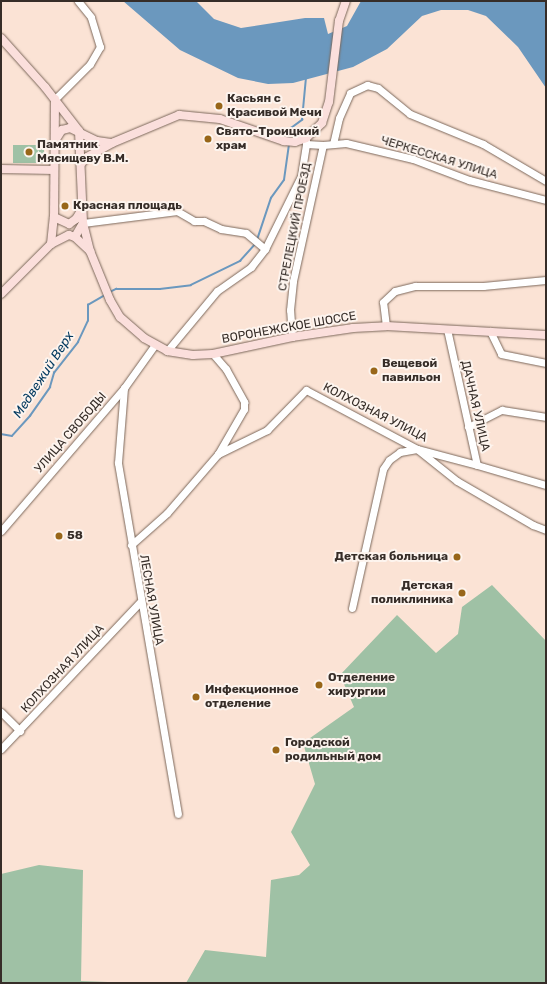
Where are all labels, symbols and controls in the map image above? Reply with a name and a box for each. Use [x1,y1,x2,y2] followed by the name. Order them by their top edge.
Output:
[227,92,322,120] place label: Касьян с Красивой Мечи
[214,101,224,111] marker: Касьян с Красивой Мечи
[216,125,319,153] place label: Свято-Троицкий храм
[379,133,499,183] street label: ЧЕРКЕССКАЯ УЛИЦА
[203,134,213,144] marker: Свято-Троицкий храм
[37,138,128,166] place label: Памятник Мясищеву В.М.
[24,147,34,157] marker: Памятник Мясищеву В.М.
[275,162,315,292] street label: СТРЕЛЕЦКИЙ ПРОЕЗД
[73,199,182,213] place label: Красная площадь
[60,201,70,211] marker: Красная площадь
[221,309,357,347] street label: ВОРОНЕЖСКОЕ ШОССЕ
[10,329,78,421] water label: Медвежий Верх
[382,357,441,385] place label: Вещевой павильон
[458,359,492,453] street label: ДАЧНАЯ УЛИЦА
[369,366,379,376] marker: Вещевой павильон
[320,380,430,446] street label: КОЛХОЗНАЯ УЛИЦА
[32,390,110,476] street label: УЛИЦА СВОБОДЫ
[67,529,83,543] place label: 58
[54,531,64,541] marker: 58
[335,550,448,564] place label: Детская больница
[451,551,463,563] marker: Детская больница
[136,553,166,647] street label: ЛЕСНАЯ УЛИЦА
[371,579,453,607] place label: Детская поликлиника
[456,587,468,599] marker: Детская поликлиника
[18,622,108,716] street label: КОЛХОЗНАЯ УЛИЦА
[328,671,395,699] place label: Отделение хирургии
[313,679,325,691] marker: Отделение хирургии
[205,683,299,711] place label: Инфекционное отделение
[190,691,202,703] marker: Инфекционное отделение
[285,736,381,764] place label: Городской родильный дом
[270,744,282,756] marker: Городской родильный дом

